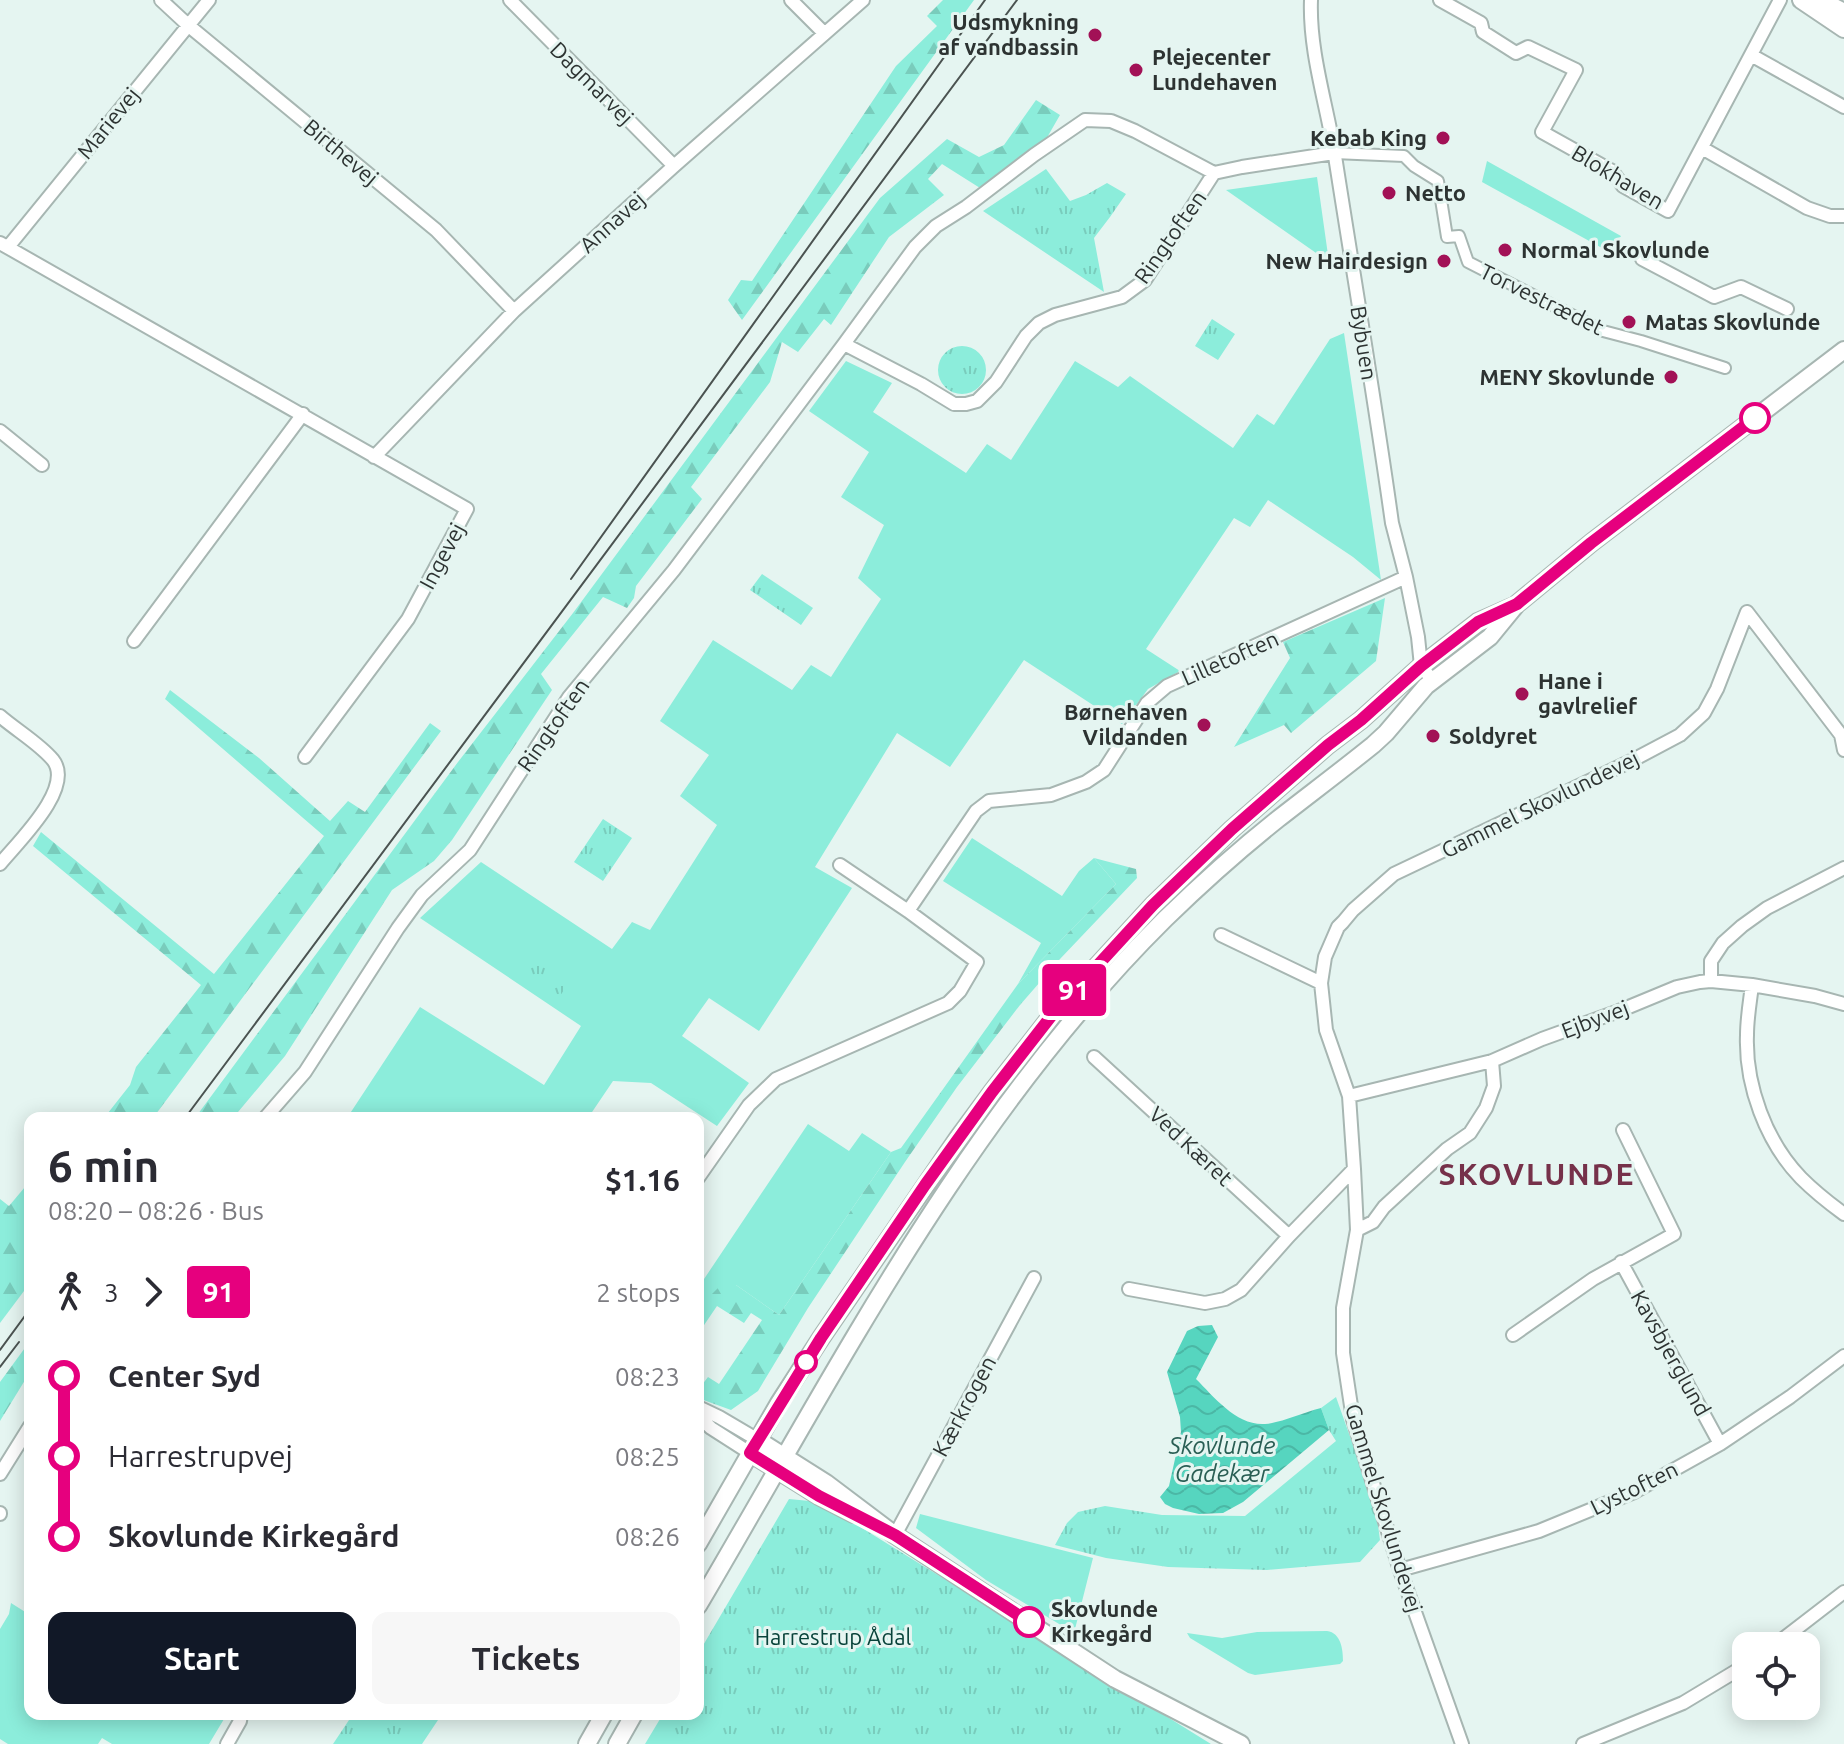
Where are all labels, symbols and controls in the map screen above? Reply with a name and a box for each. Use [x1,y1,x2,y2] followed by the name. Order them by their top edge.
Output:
[938,9,1079,59] place label: Udsmykning af vandbassin
[1086,26,1104,44] marker: Udsmykning af vandbassin
[546,36,639,129] street label: Dagmarvej
[1152,44,1277,94] place label: Plejecenter Lundehaven
[1127,61,1145,79] marker: Plejecenter Lundehaven
[71,82,144,163] street label: Marievej
[299,113,384,190] street label: Birthevej
[1310,125,1427,150] place label: Kebab King
[1434,129,1452,147] marker: Kebab King
[1568,139,1669,214] street label: Blokhaven
[1405,180,1466,205] place label: Netto
[1380,184,1398,202] marker: Netto
[574,186,649,257] street label: Annavej
[1129,186,1211,288] street label: Ringtoften
[1521,237,1710,262] place label: Normal Skovlunde
[1496,241,1514,259] marker: Normal Skovlunde
[1265,248,1428,273] place label: New Hairdesign
[1435,252,1453,270] marker: New Hairdesign
[1476,258,1609,339] street label: Torvestrædet
[1346,304,1383,382] street label: Bybuen
[1645,309,1820,334] place label: Matas Skovlunde
[1620,313,1638,331] marker: Matas Skovlunde
[1479,364,1655,389] place label: MENY Skovlunde
[1662,368,1680,386] marker: MENY Skovlunde
[1740,403,1770,433] unlabelled marker
[414,518,469,593] street label: Ingevej
[1177,625,1282,690] street label: Lilletoften
[1538,668,1638,718] place label: Hane i gavlrelief
[512,674,594,776] street label: Ringtoften
[1513,685,1531,703] marker: Hane i gavlrelief
[1064,699,1188,749] place label: Børnehaven Vildanden
[1195,716,1213,734] marker: Børnehaven Vildanden
[1449,723,1537,748] place label: Soldyret
[1424,727,1442,745] marker: Soldyret
[1437,745,1643,862] street label: Gammel Skovlundevej
[1038,964,1110,1016] line badge: 91
[1058,974,1090,1005] text: 91
[1558,994,1632,1043] street label: Ejbyvej
[1145,1101,1238,1191] street label: Ved Kæret
[48,1141,159,1190] text: 6 min
[1439,1157,1635,1191] district label: SKOVLUNDE
[605,1163,680,1197] text: $1.16
[48,1196,264,1225] text: 08:20 – 08:26 · Bus
[48,1270,92,1314] icon: walk
[131,1270,175,1314] icon: forward
[203,1276,234,1307] text: 91
[104,1278,119,1307] text: 3
[596,1278,680,1307] text: 2 stops
[1627,1285,1716,1420] street label: Kavsbjerglund
[795,1351,817,1373] unlabelled marker
[927,1351,1000,1460] street label: Kærkrogen
[108,1359,261,1393] text: Center Syd
[615,1362,680,1391] text: 08:23
[1341,1401,1428,1615] street label: Gammel Skovlundevej
[1168,1432,1275,1487] water label: Skovlunde Gadekær
[108,1439,293,1473] text: Harrestrupvej
[615,1442,680,1471] text: 08:25
[1586,1456,1682,1519] street label: Lystoften
[108,1519,399,1553] text: Skovlunde Kirkegård
[615,1522,680,1551] text: 08:26
[1051,1596,1158,1646] place label: Skovlunde Kirkegård
[1014,1607,1044,1637] marker: Skovlunde Kirkegård
[48,1612,356,1704] button: Start
[372,1612,680,1704] button: Tickets
[755,1624,912,1649] park label: Harrestrup Ådal
[1732,1632,1820,1720] map controls
[1732,1632,1820,1720] button: locate

